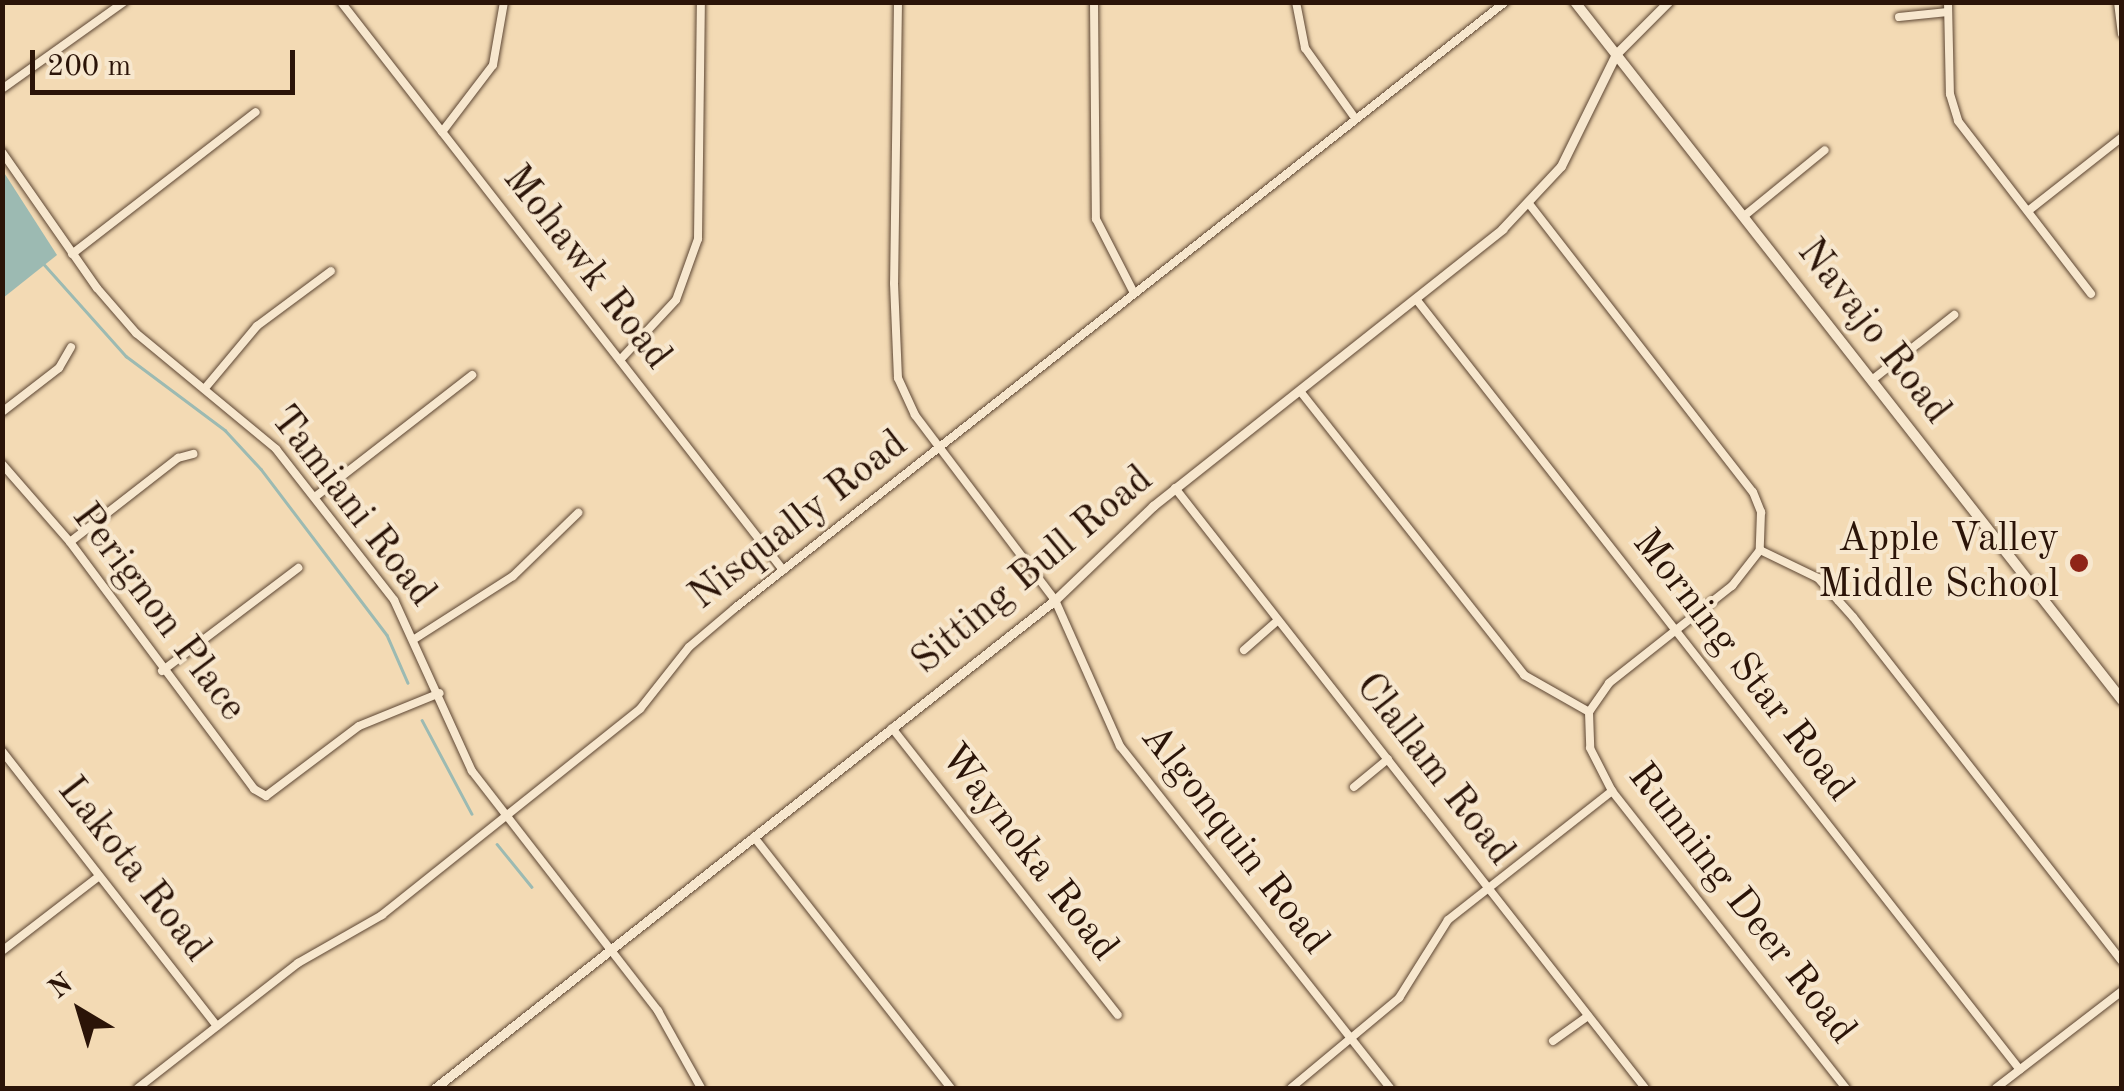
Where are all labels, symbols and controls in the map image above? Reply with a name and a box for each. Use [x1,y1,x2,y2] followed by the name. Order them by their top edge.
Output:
[35,30,300,92] scale bar
[47,52,131,82] text: 200 m
[491,156,681,380] street label: Mohawk Road
[1786,230,1960,434] street label: Navajo Road
[259,397,445,617] street label: Tamiani Road
[680,421,918,621] street label: Nisqually Road
[903,456,1163,686] street label: Sitting Bull Road
[61,495,255,731] street label: Perignon Place
[1818,516,2059,610] place label: Apple Valley Middle School
[1621,520,1863,812] street label: Morning Star Road
[2068,552,2090,574] marker: Apple Valley Middle School
[1344,664,1524,876] street label: Clallam Road
[1129,715,1339,965] street label: Algonquin Road
[928,735,1128,971] street label: Waynoka Road
[1616,754,1866,1054] street label: Running Deer Road
[46,768,220,972] street label: Lakota Road
[30,961,130,1061] north arrow
[44,970,79,1005] text: N

